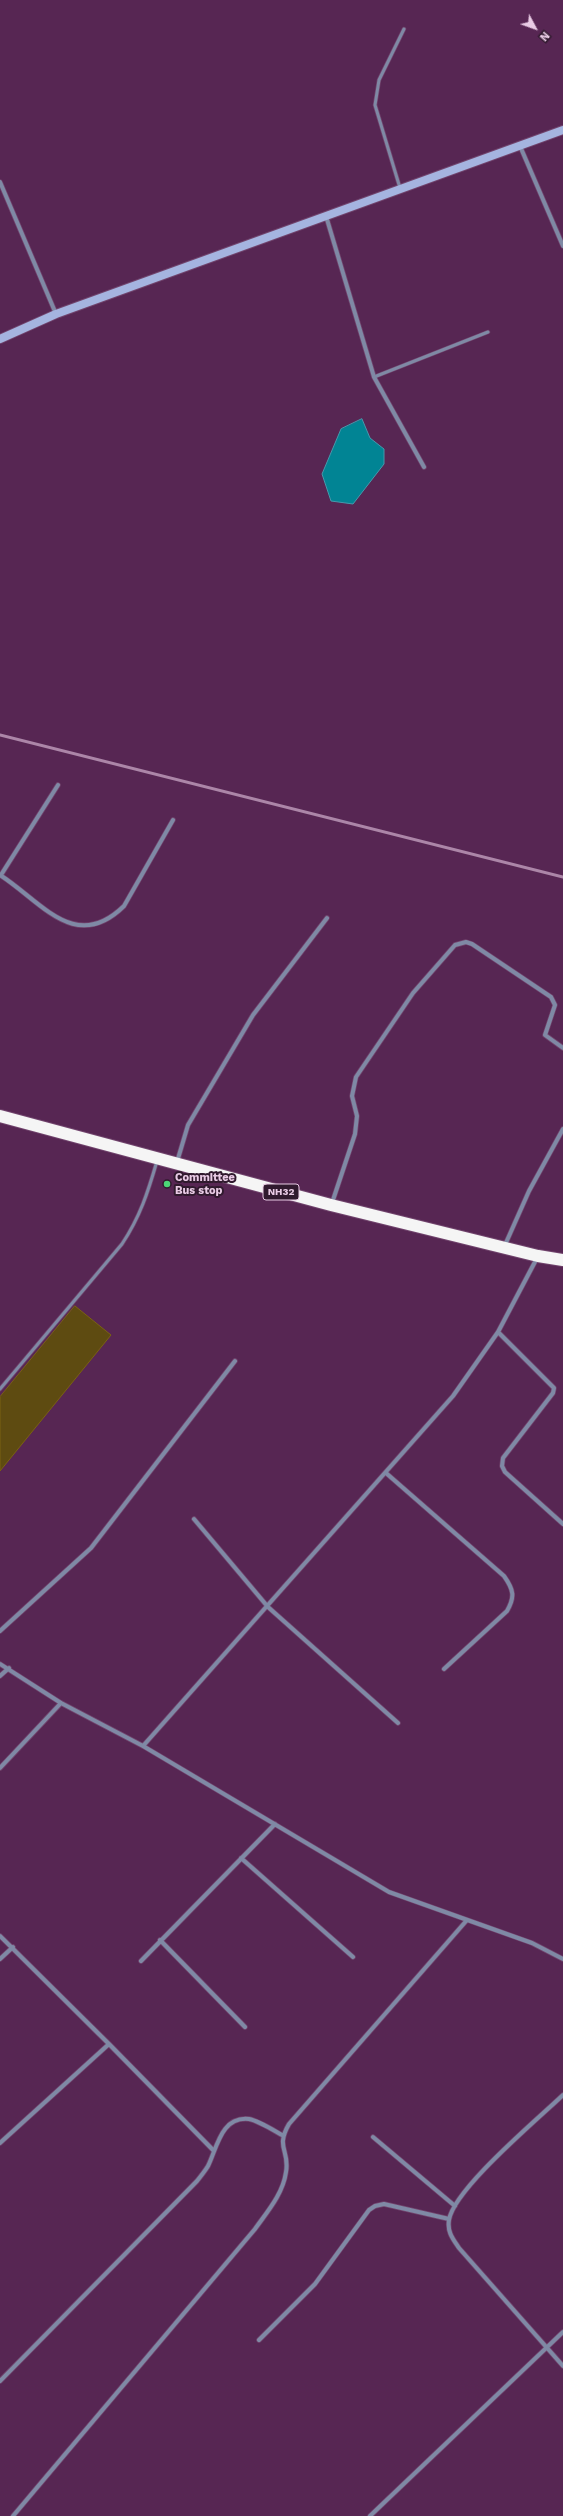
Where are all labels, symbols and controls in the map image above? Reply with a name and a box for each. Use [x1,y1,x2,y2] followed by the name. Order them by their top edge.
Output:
[515,8,555,48] north arrow
[537,29,552,44] text: N
[175,1171,235,1197] place label: Committee Bus stop
[162,1179,172,1189] marker: Committee Bus stop
[263,1184,299,1200] road number: NH32

